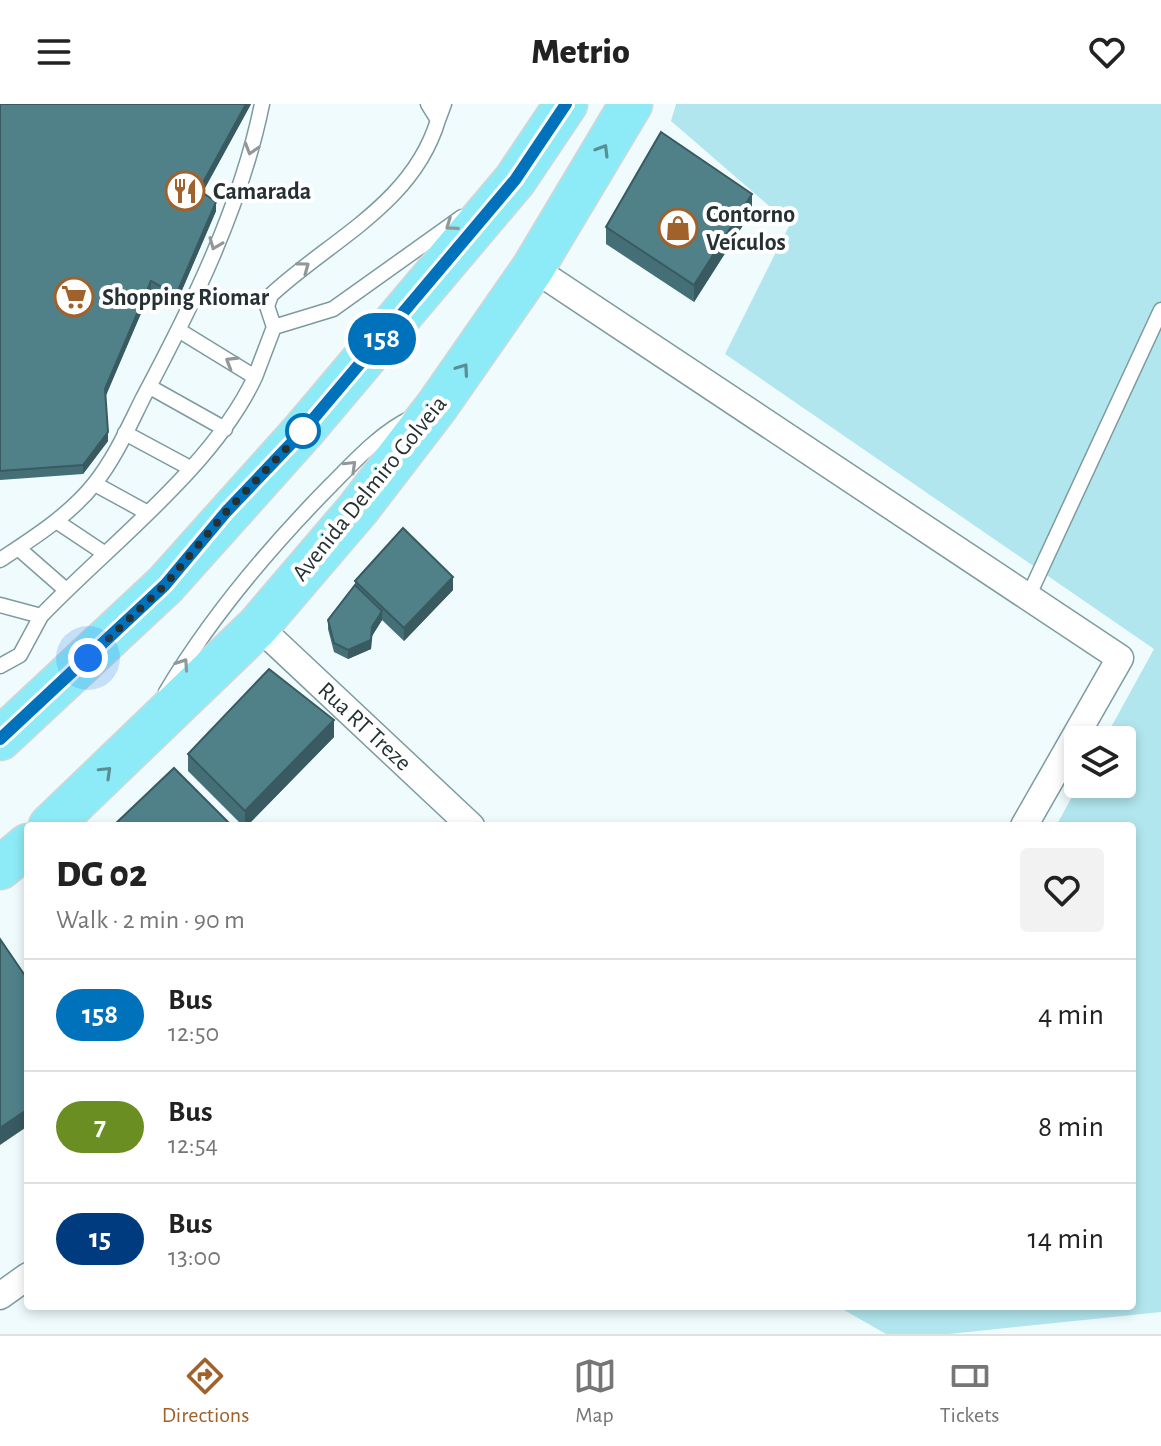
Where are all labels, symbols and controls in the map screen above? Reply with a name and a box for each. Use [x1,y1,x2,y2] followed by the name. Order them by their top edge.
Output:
[32,30,76,74] icon: menu
[1085,30,1129,74] icon: heart
[531,34,630,70] text: Metrio
[245,141,261,155] one-way arrow
[594,144,609,159] one-way arrow
[164,170,206,212] restaurant icon: Camarada
[213,180,311,204] place label: Camarada
[706,203,795,255] place label: Contorno Veículos
[657,207,699,249] shop icon: Contorno Veículos
[445,215,460,230] one-way arrow
[209,236,225,250] one-way arrow
[296,262,310,276] one-way arrow
[53,276,95,318] supermarket icon: Shopping Riomar
[102,286,270,310] place label: Shopping Riomar
[336,313,428,365] line badge: 158
[364,325,400,353] text: 158
[225,356,240,372] one-way arrow
[453,363,468,377] one-way arrow
[288,392,452,586] street label: Avenida Delmiro Golveia
[286,414,320,448] unlabelled marker
[342,461,356,475] one-way arrow
[68,638,108,678] your location
[174,658,189,673] one-way arrow
[313,678,416,776] street label: Rua RT Treze
[1064,726,1136,798] map controls
[1064,726,1136,798] button: layers
[97,767,111,782] one-way arrow
[1020,848,1104,932] button: heart
[56,856,147,894] text: DG 02
[56,907,245,933] text: Walk · 2 min · 90 m
[168,985,213,1015] text: Bus
[1038,1000,1104,1030] text: 4 min
[82,1001,118,1029] text: 158
[168,1020,219,1046] text: 12:50
[168,1097,213,1127] text: Bus
[1038,1112,1104,1142] text: 8 min
[94,1113,106,1141] text: 7
[168,1132,218,1158] text: 12:54
[168,1209,213,1239] text: Bus
[1028,1224,1104,1254] text: 14 min
[89,1225,111,1253] text: 15
[168,1244,221,1270] text: 13:00
[162,1354,249,1428] tab: Directions
[573,1354,617,1428] tab: Map
[940,1354,999,1428] tab: Tickets

